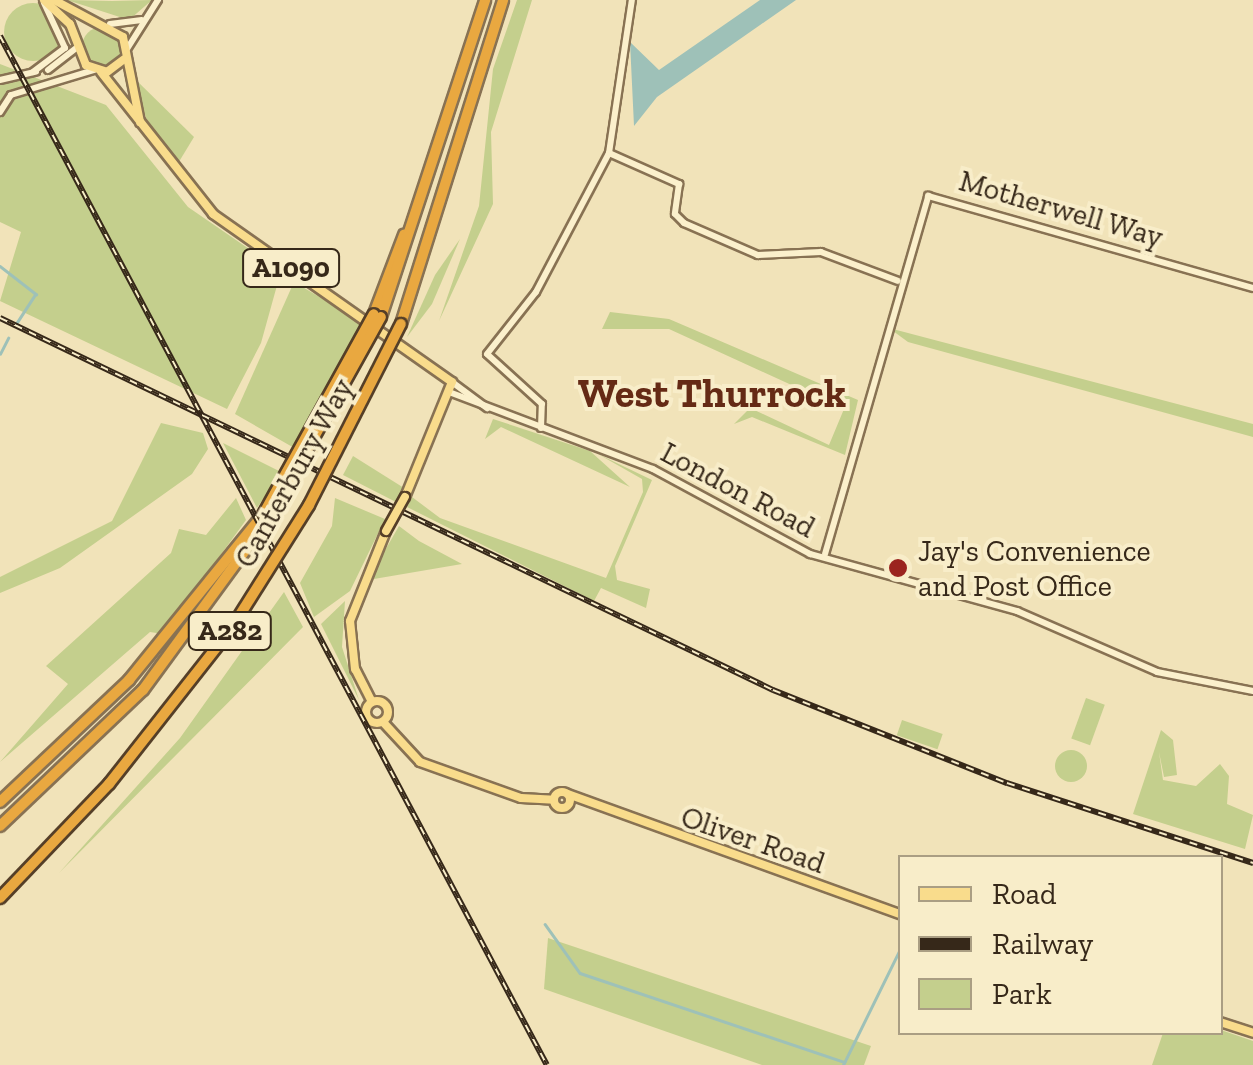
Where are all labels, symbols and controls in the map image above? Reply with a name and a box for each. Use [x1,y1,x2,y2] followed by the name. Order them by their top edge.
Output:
[955,163,1167,255] street label: Motherwell Way
[241,245,341,291] road number: A1090
[578,369,846,417] district label: West Thurrock
[227,371,361,575] street label: Canterbury Way
[655,434,821,546] street label: London Road
[918,533,1151,604] place label: Jay's Convenience and Post Office
[887,557,909,579] marker: Jay's Convenience and Post Office
[188,608,272,654] road number: A282
[676,799,830,881] street label: Oliver Road
[898,855,1223,1035] legend
[992,876,1057,912] text: Road
[992,926,1093,962] text: Railway
[992,976,1052,1012] text: Park

